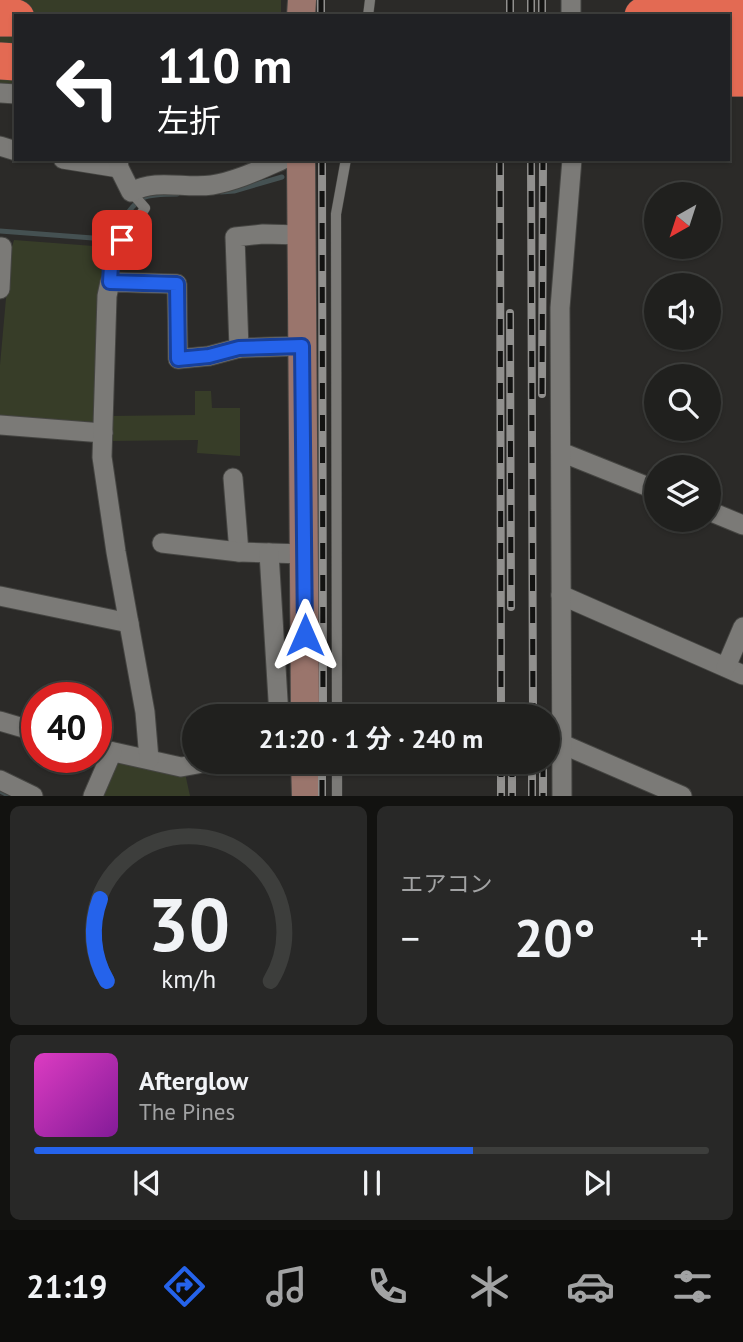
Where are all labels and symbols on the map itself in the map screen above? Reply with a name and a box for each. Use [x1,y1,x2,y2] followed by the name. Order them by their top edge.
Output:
[644,182,721,259] north arrow
[92,210,152,270] pin
[268,598,342,672] position arrow
[21,682,112,773] speed limit sign: 40

